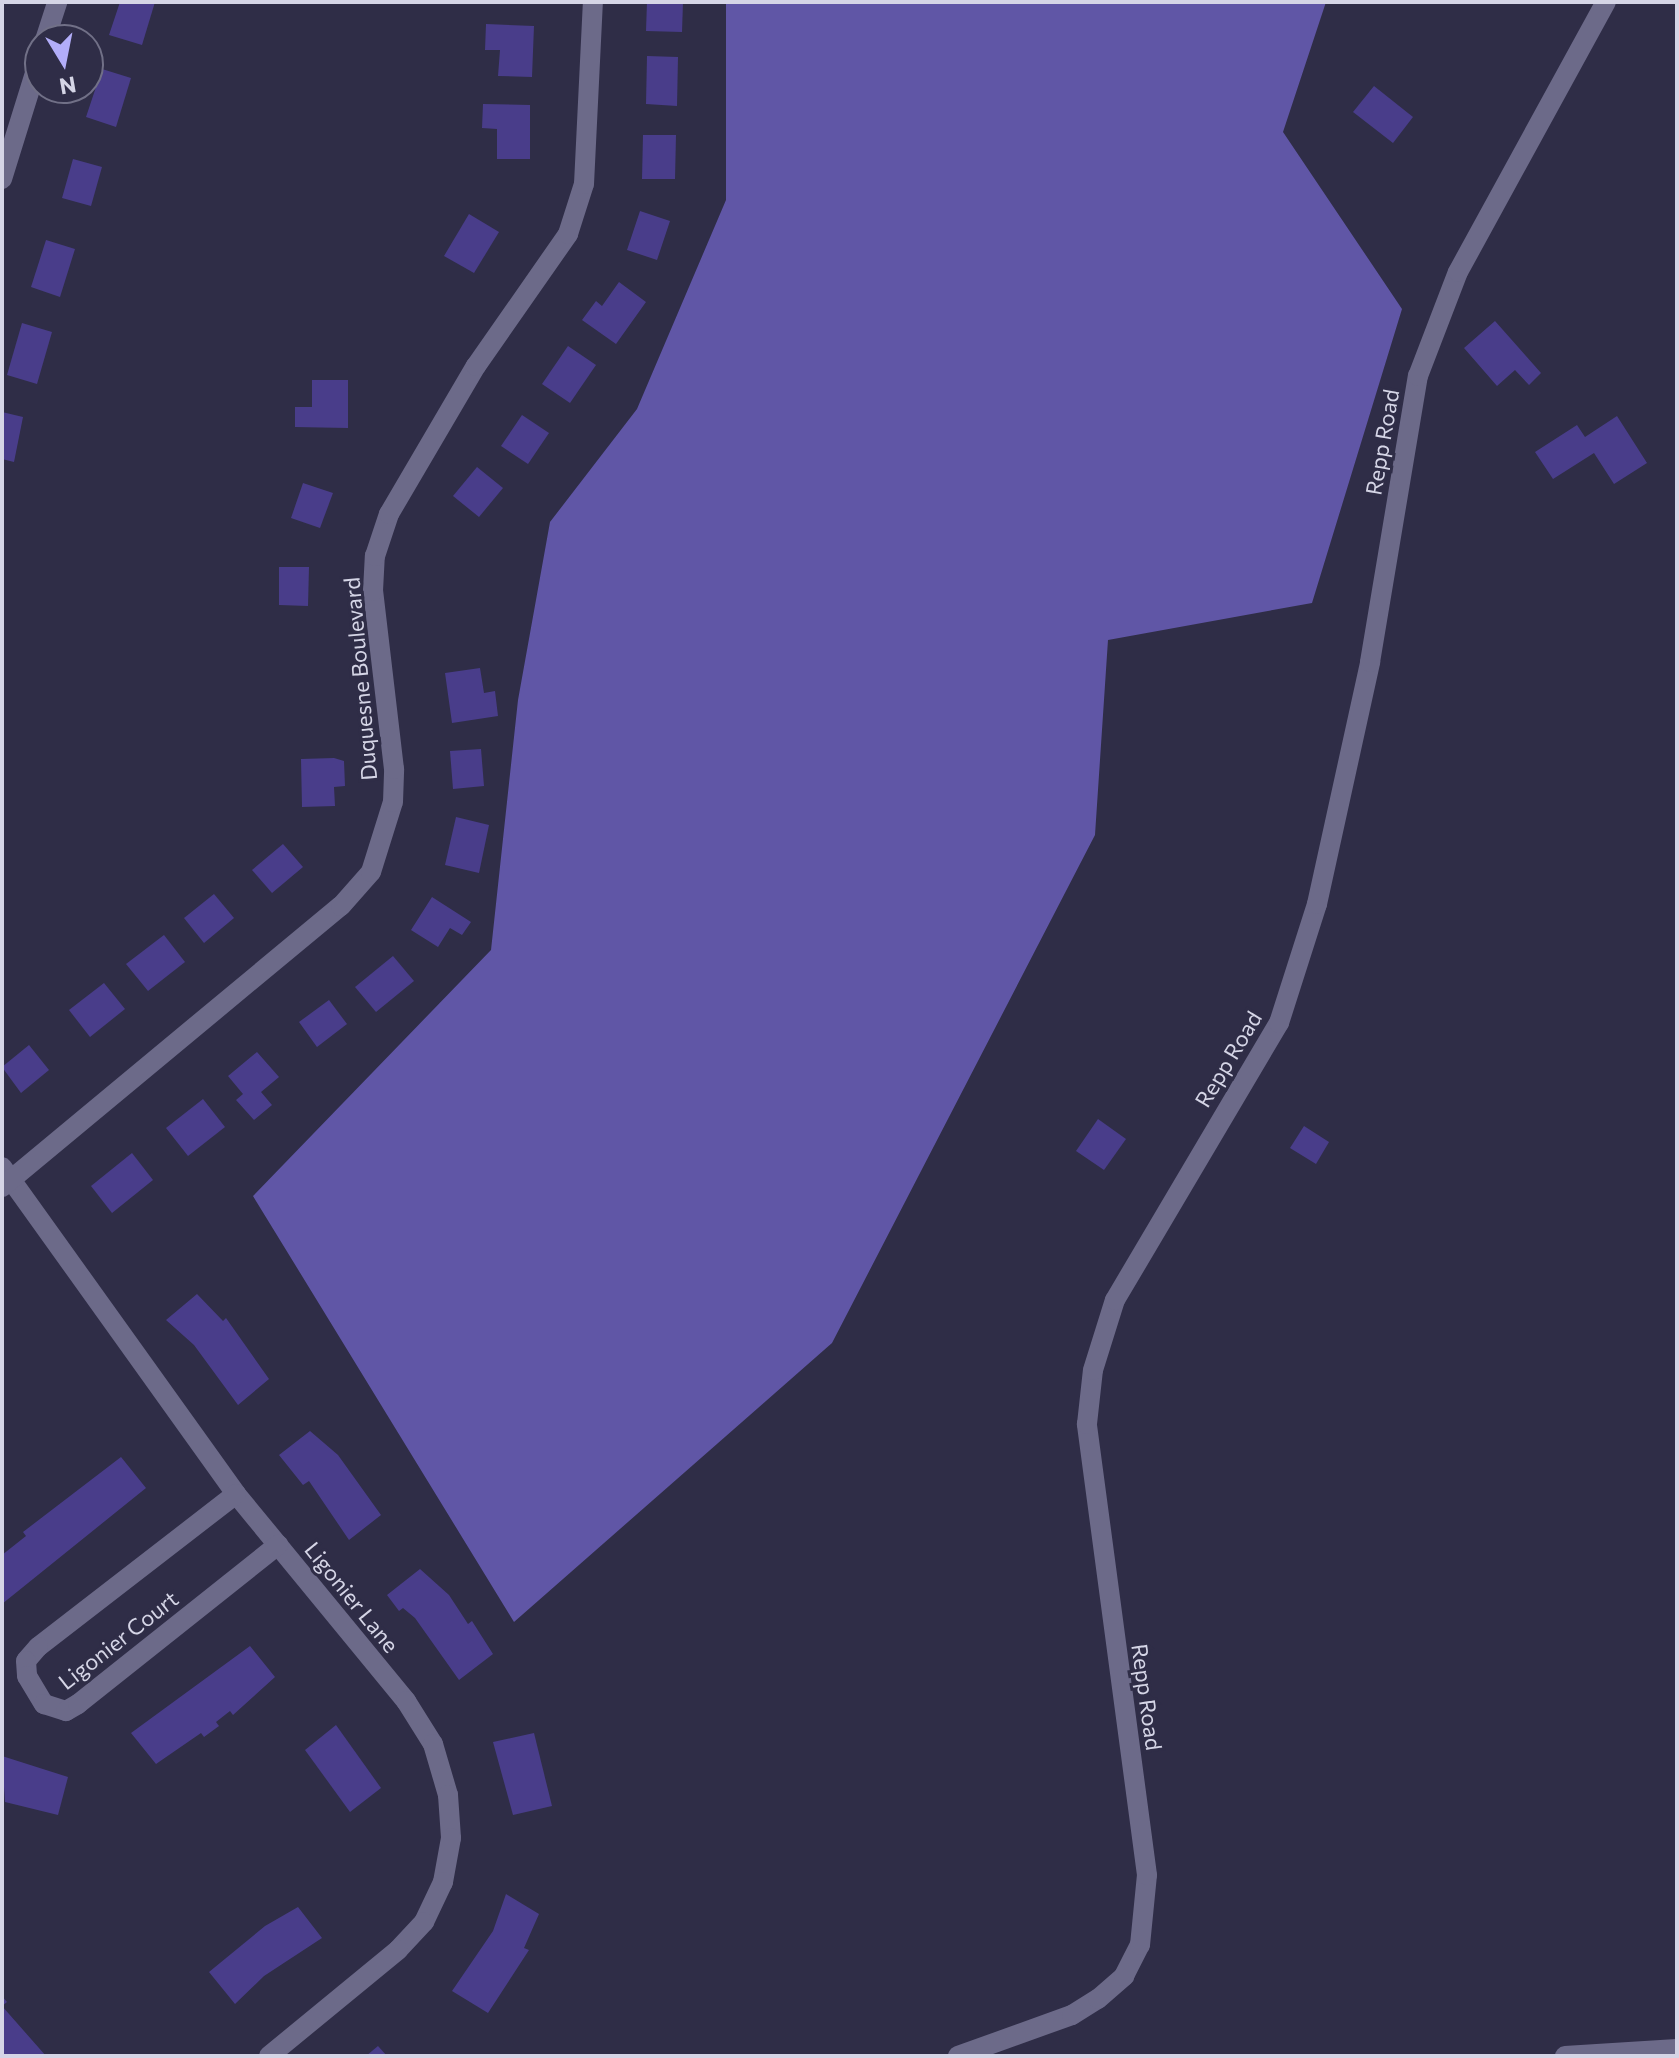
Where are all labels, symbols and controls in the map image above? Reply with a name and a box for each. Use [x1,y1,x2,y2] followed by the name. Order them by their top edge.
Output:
[24,24,104,104] north arrow
[57,71,78,101] text: N
[1360,387,1404,497] street label: Repp Road
[338,576,382,782] street label: Duquesne Boulevard
[1189,1006,1267,1112] street label: Repp Road
[299,1537,405,1657] street label: Ligonier Lane
[53,1585,183,1695] street label: Ligonier Court
[1126,1642,1168,1752] street label: Repp Road

